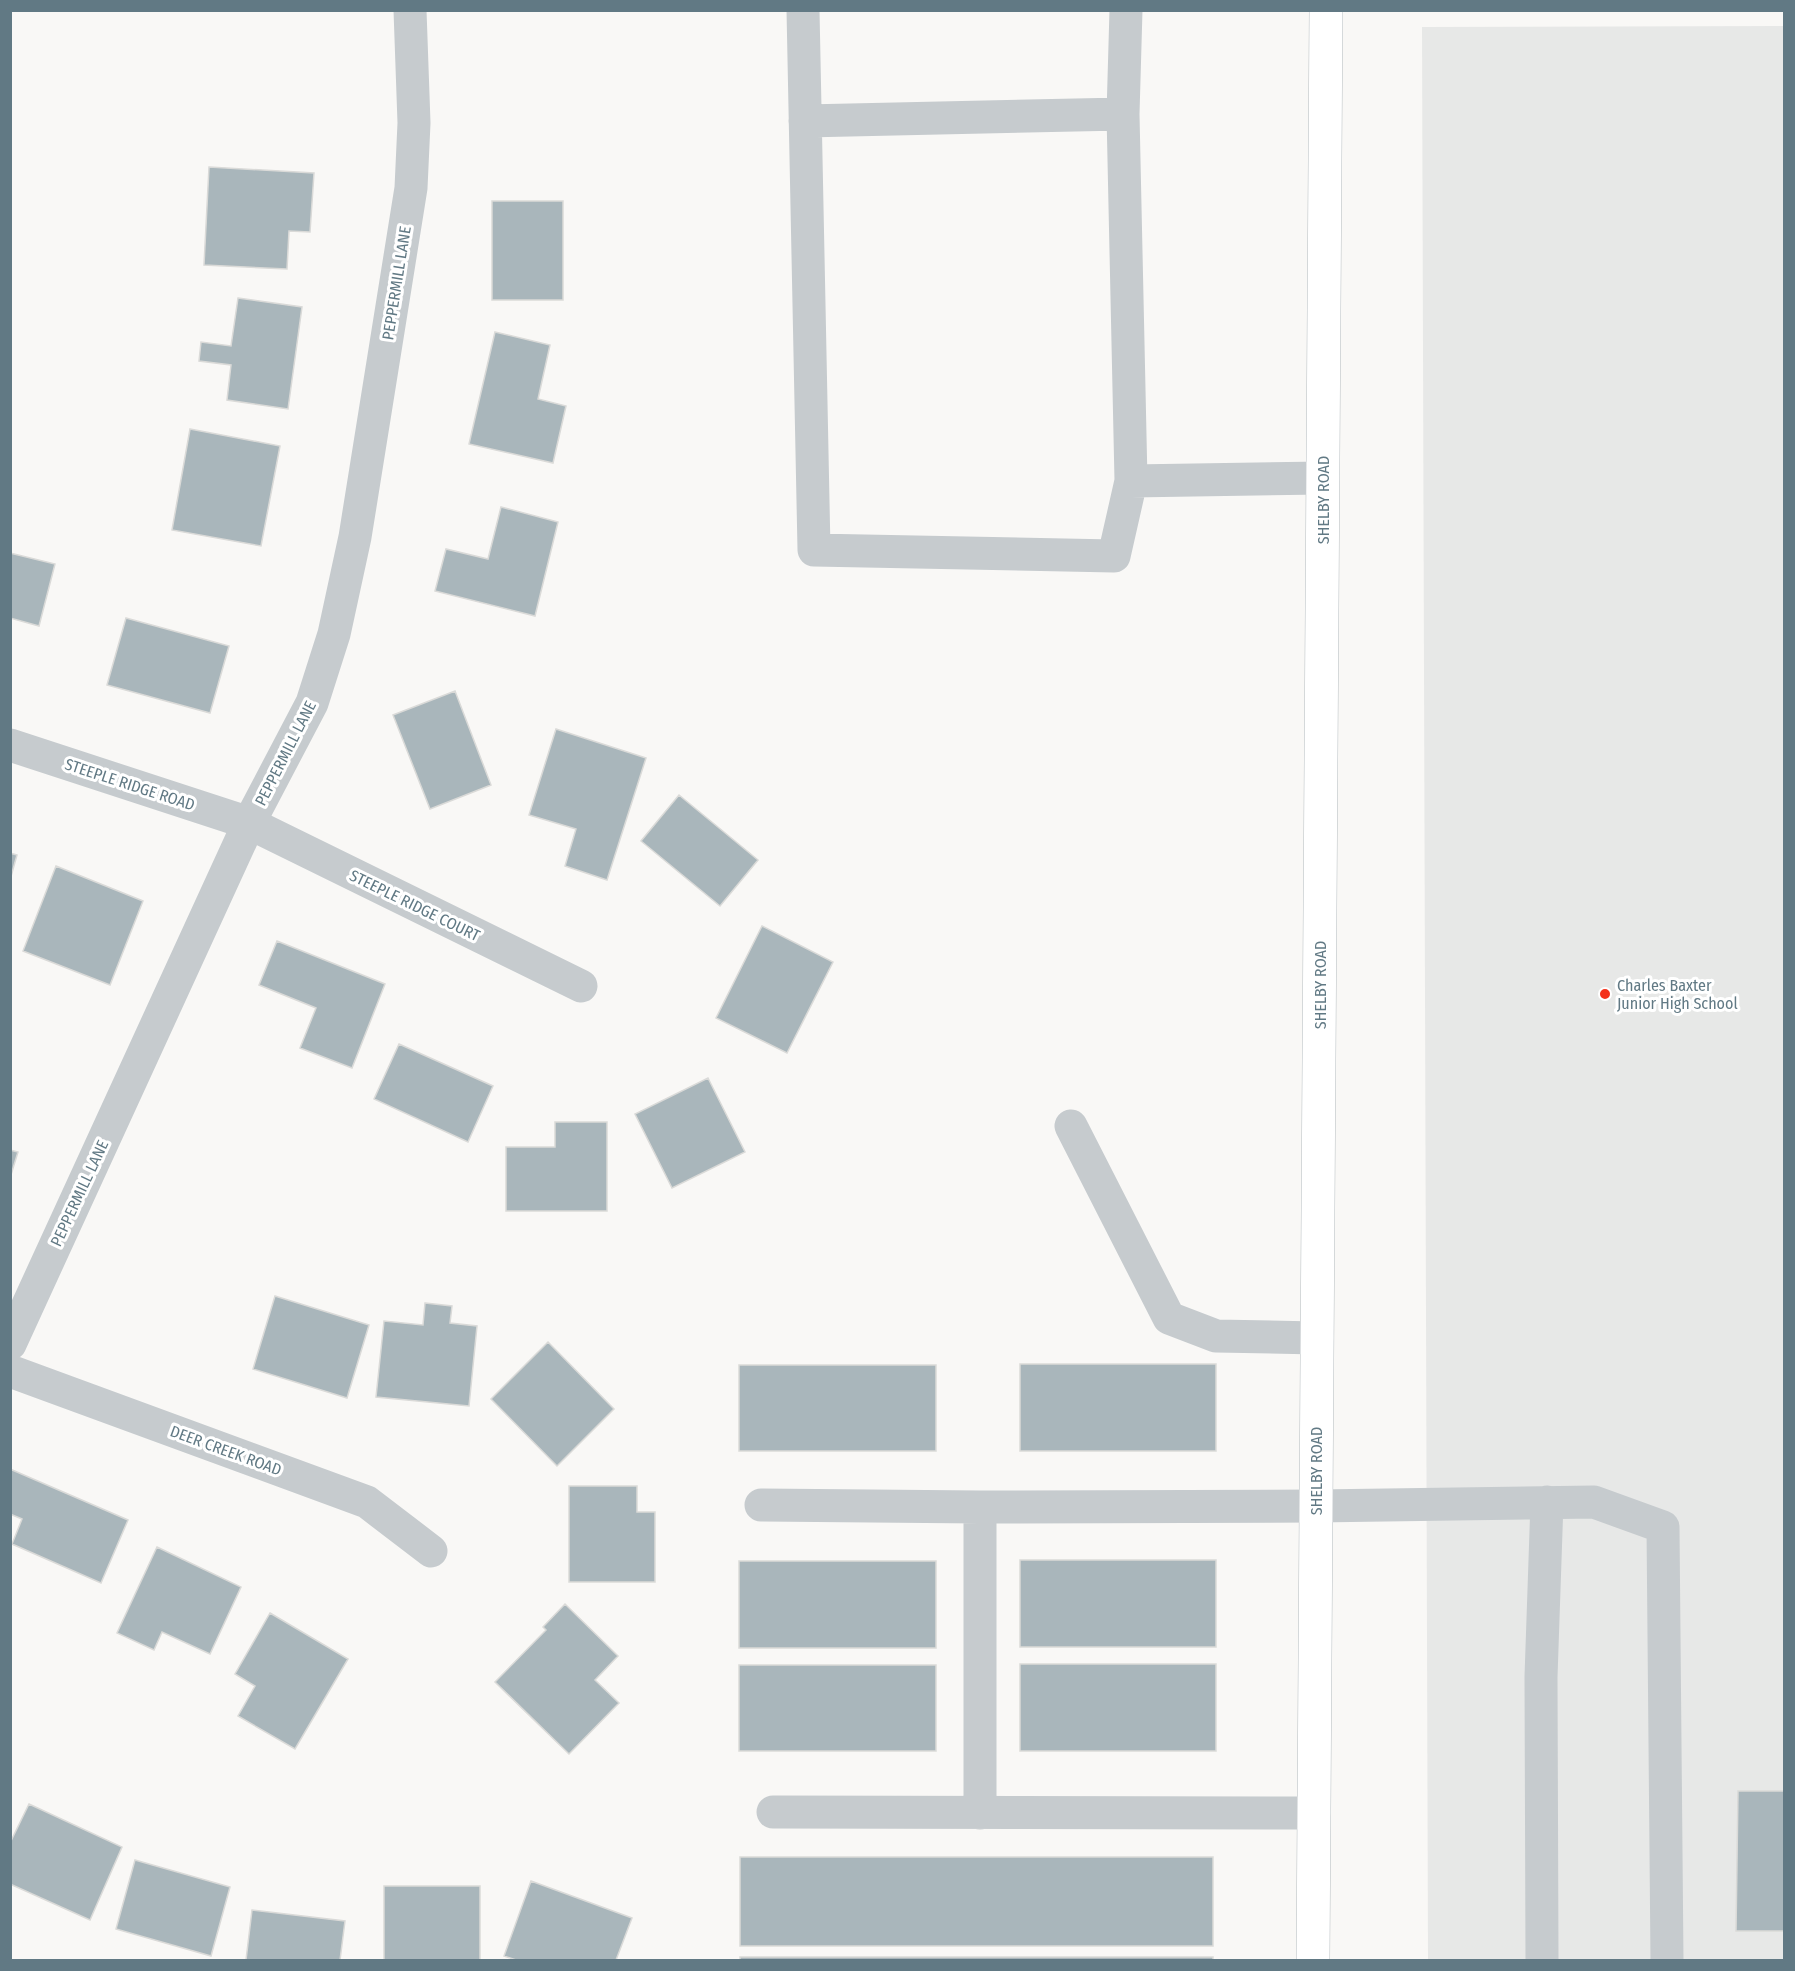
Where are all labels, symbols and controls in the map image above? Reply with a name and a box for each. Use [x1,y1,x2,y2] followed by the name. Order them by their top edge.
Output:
[378,225,415,341] street label: PEPPERMILL LANE
[1314,456,1333,544] street label: SHELBY ROAD
[251,698,320,809] street label: PEPPERMILL LANE
[62,754,197,814] street label: STEEPLE RIDGE ROAD
[347,866,483,945] street label: STEEPLE RIDGE COURT
[1311,941,1330,1029] street label: SHELBY ROAD
[1617,976,1738,1013] place label: Charles Baxter Junior High School
[1598,987,1612,1001] marker: Charles Baxter Junior High School
[47,1137,112,1249] street label: PEPPERMILL LANE
[168,1422,284,1479] street label: DEER CREEK ROAD
[1307,1427,1326,1515] street label: SHELBY ROAD

